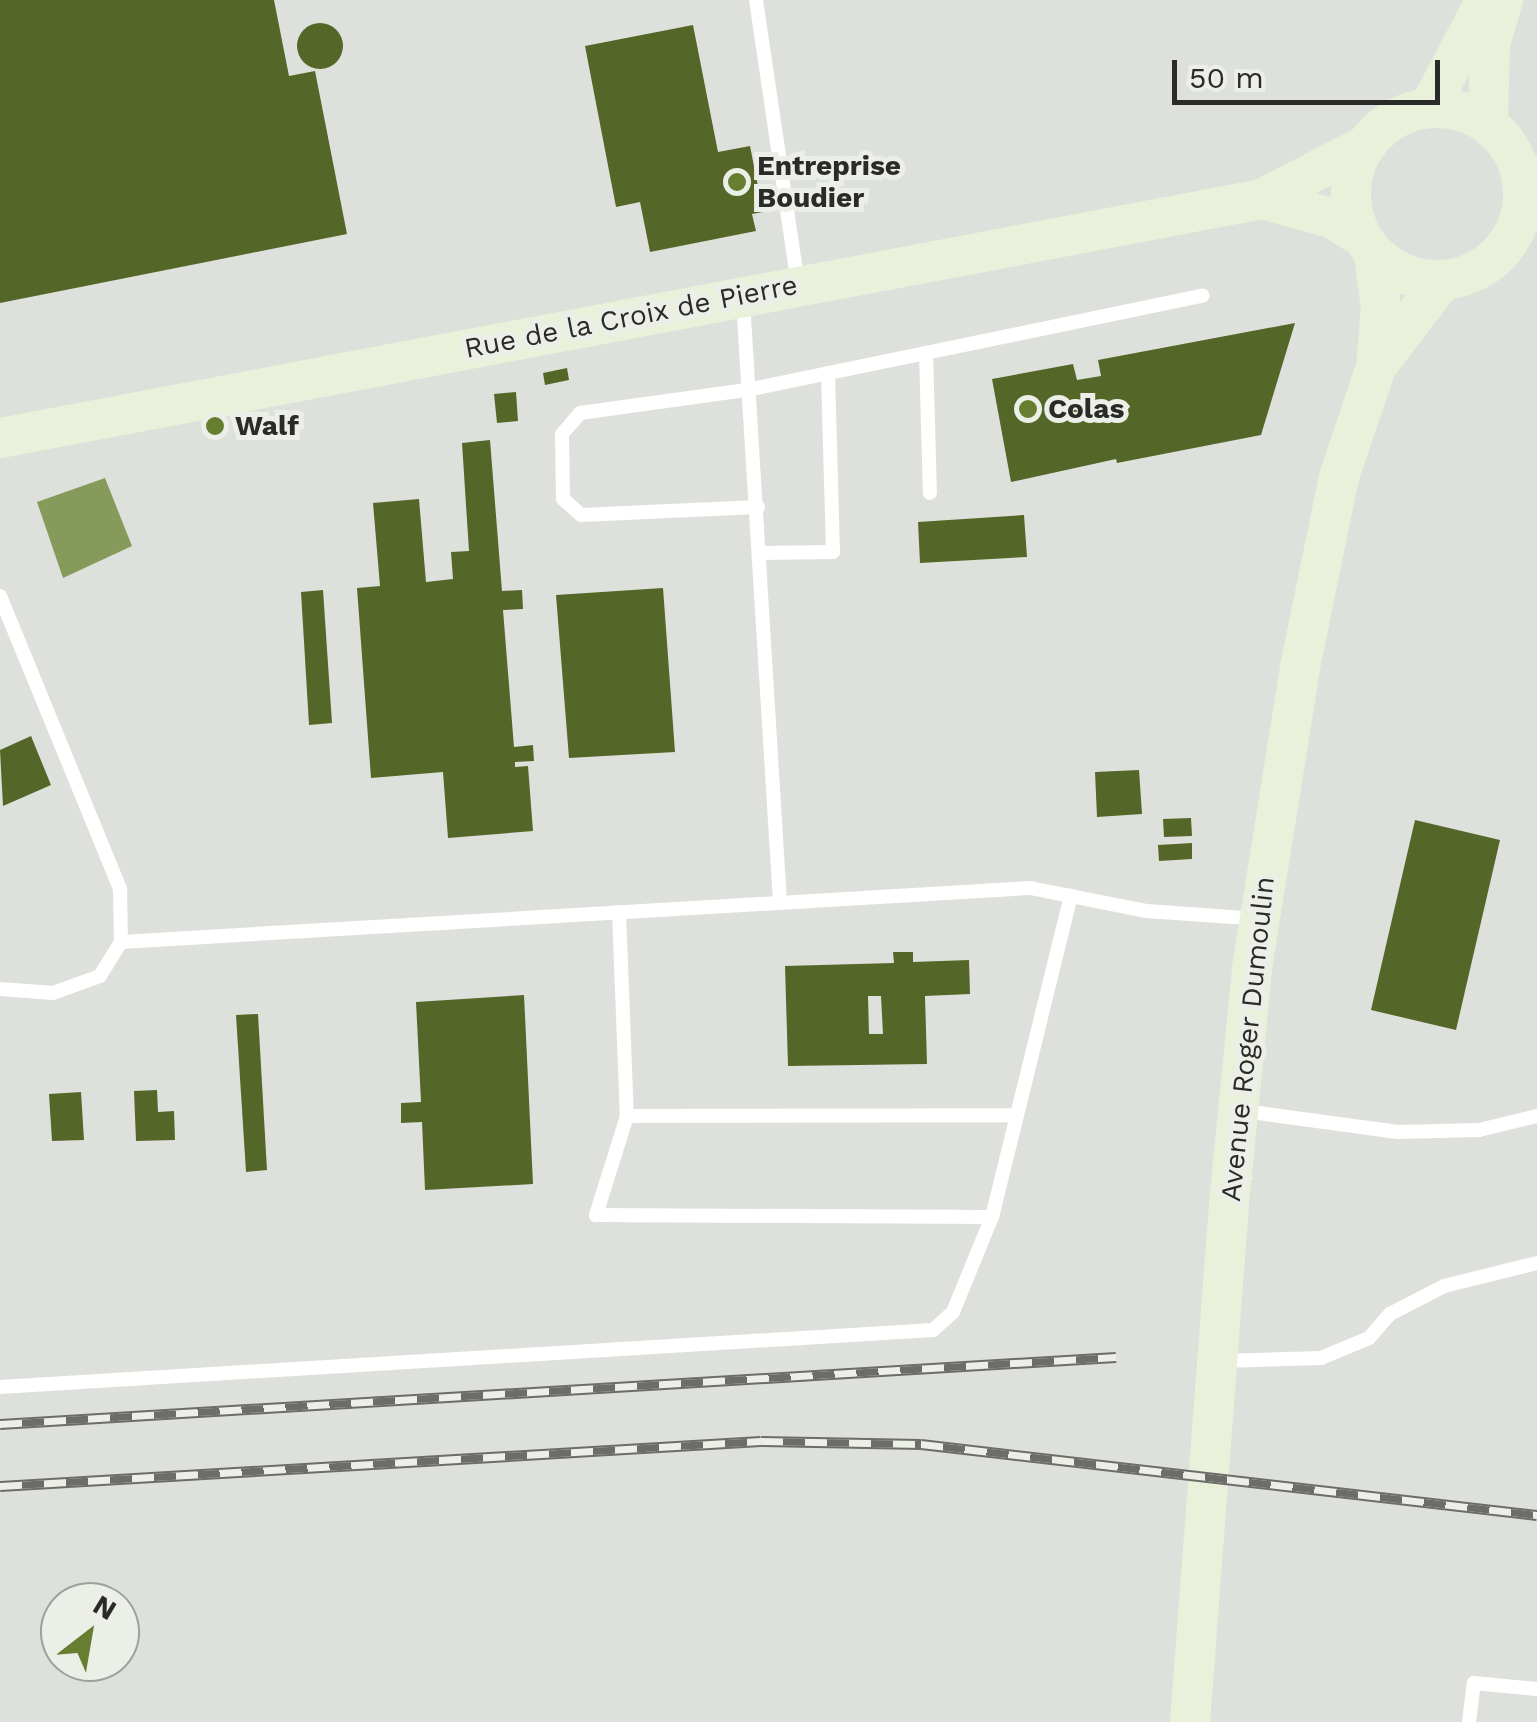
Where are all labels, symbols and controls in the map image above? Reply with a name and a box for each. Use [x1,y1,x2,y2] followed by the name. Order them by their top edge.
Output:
[1177,40,1444,102] scale bar
[1189,60,1264,95] text: 50 m
[757,149,901,215] place label: Entreprise Boudier
[726,171,748,193] marker: Entreprise Boudier
[461,268,801,366] street label: Rue de la Croix de Pierre
[1048,392,1124,426] place label: Colas
[1017,398,1039,420] marker: Colas
[235,409,299,443] place label: Walf
[204,415,226,437] marker: Walf
[1214,875,1282,1203] street label: Avenue Roger Dumoulin
[40,1582,140,1682] north arrow
[87,1588,122,1627] text: N

